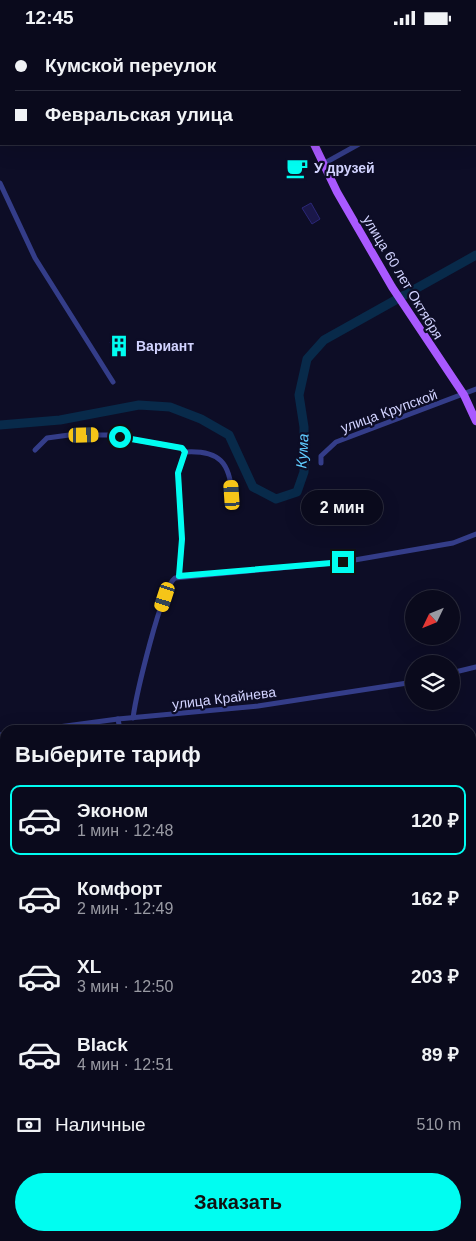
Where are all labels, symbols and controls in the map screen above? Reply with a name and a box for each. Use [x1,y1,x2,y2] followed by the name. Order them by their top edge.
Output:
[25,7,74,28] text: 12:45
[45,55,216,76] text: Кумской переулок
[45,104,233,125] text: Февральская улица
[284,155,310,181] cafe icon: У друзей
[314,160,375,176] place label: У друзей
[360,212,446,342] street label: улица 60 лет Октября
[106,333,132,359] building icon: Вариант
[136,338,194,354] place label: Вариант
[339,386,439,436] street label: улица Крупской
[109,426,131,448] route start
[68,427,99,443] car
[292,433,312,469] water label: Кума
[223,480,240,510] car
[302,489,384,525] callout: 2 мин
[320,499,364,516] text: 2 мин
[332,551,354,573] route end
[153,580,176,614] car
[405,590,460,645] north arrow
[405,590,460,710] map controls
[405,655,460,710] button: layers
[171,684,277,712] street label: улица Крайнева
[15,742,201,767] text: Выберите тариф
[17,798,62,843] icon: car
[77,800,148,821] text: Эконом
[411,810,459,831] text: 120 ₽
[77,822,173,839] text: 1 мин · 12:48
[17,876,62,921] icon: car
[77,878,162,899] text: Комфорт
[411,888,459,909] text: 162 ₽
[77,900,173,917] text: 2 мин · 12:49
[17,954,62,999] icon: car
[77,956,101,977] text: XL
[411,966,459,987] text: 203 ₽
[77,978,173,995] text: 3 мин · 12:50
[17,1032,62,1077] icon: car
[77,1034,128,1055] text: Black
[422,1044,459,1065] text: 89 ₽
[77,1056,173,1073] text: 4 мин · 12:51
[15,1111,43,1139] icon: cash
[55,1114,146,1135] text: Наличные
[417,1116,461,1133] text: 510 m
[15,1173,461,1231] button: Заказать

